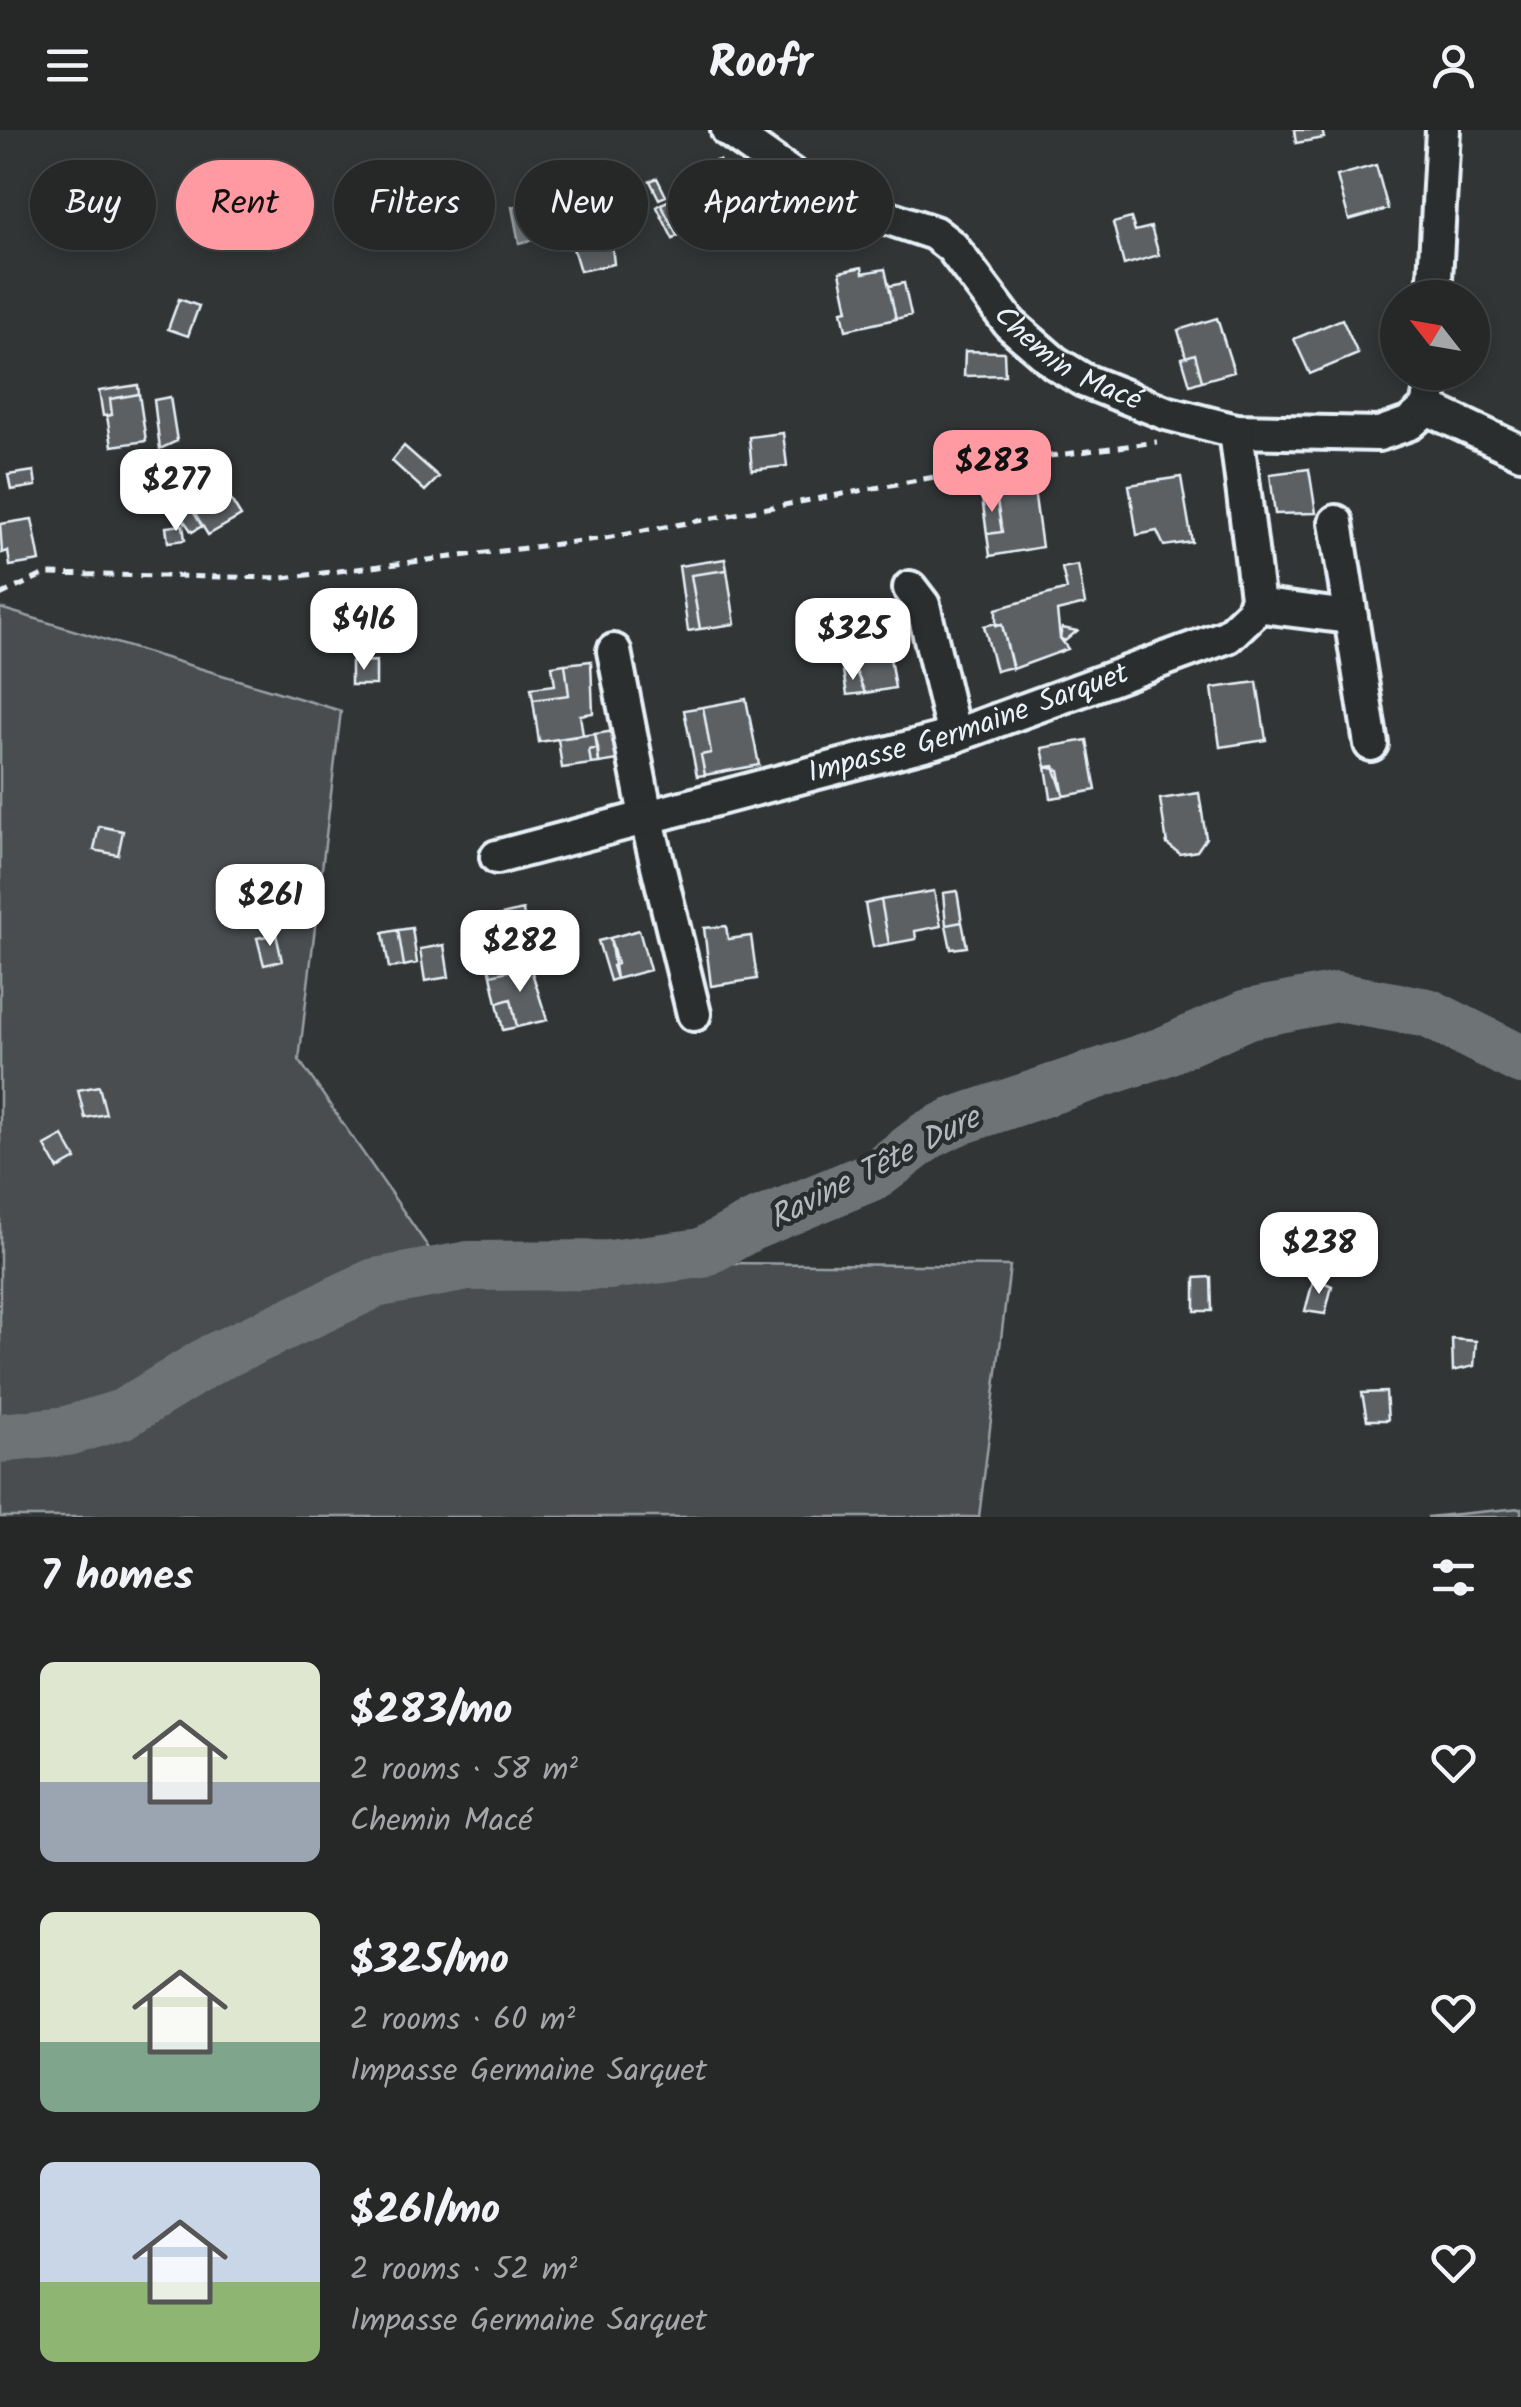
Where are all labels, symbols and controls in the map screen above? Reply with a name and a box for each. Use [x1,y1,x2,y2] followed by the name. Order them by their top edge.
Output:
[709,29,812,101] text: Roofr
[40,38,95,93] icon: menu
[1426,38,1481,93] icon: person
[30,160,156,250] chip: Buy
[176,160,314,250] chip: Rent
[334,160,495,250] chip: Filters
[515,160,648,250] chip: New
[668,160,893,250] chip: Apartment
[1380,280,1490,390] north arrow
[1380,280,1490,390] map controls
[980,296,1150,426] street label: Chemin Macé
[933,430,1051,515] pin: $283
[955,437,1029,488] text: $283
[117,449,235,534] pin: $277
[142,456,210,507] text: $277
[305,588,423,673] pin: $416
[332,595,396,646] text: $416
[794,598,912,683] pin: $325
[817,605,889,656] text: $325
[803,650,1136,798] street label: Impasse Germaine Sarquet
[211,864,329,949] pin: $261
[238,871,302,922] text: $261
[461,910,579,995] pin: $282
[482,917,558,968] text: $282
[761,1093,992,1244] water label: Ravine Tête Dure
[1260,1212,1378,1297] pin: $238
[1282,1219,1356,1270] text: $238
[40,1544,193,1611] text: 7 homes
[1426,1550,1481,1605] icon: filters
[350,1678,513,1745] text: $283/mo
[120,1702,240,1822] icon: home
[1426,1735,1481,1790] icon: heart
[350,1745,578,1796] text: 2 rooms · 58 m²
[350,1796,532,1847] text: Chemin Macé
[350,1928,509,1995] text: $325/mo
[120,1952,240,2072] icon: home
[1426,1985,1481,2040] icon: heart
[350,1995,575,2046] text: 2 rooms · 60 m²
[350,2046,707,2097] text: Impasse Germaine Sarquet
[350,2178,500,2245] text: $261/mo
[120,2202,240,2322] icon: home
[1426,2235,1481,2290] icon: heart
[350,2245,577,2296] text: 2 rooms · 52 m²
[350,2296,707,2347] text: Impasse Germaine Sarquet

